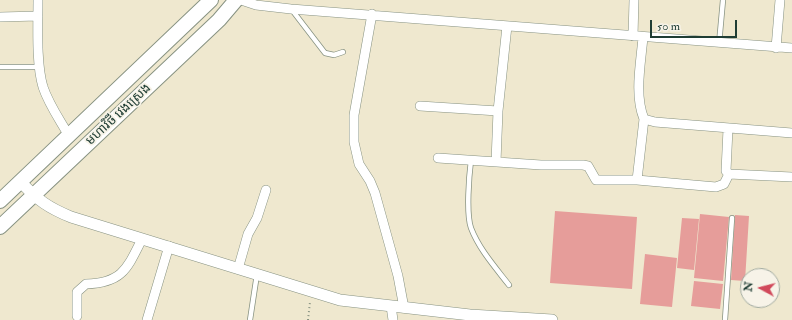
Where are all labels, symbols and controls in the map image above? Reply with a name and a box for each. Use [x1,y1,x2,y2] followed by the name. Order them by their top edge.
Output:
[652,12,739,38] scale bar
[657,19,680,34] text: 50 m
[83,81,155,149] street label: មហាវិថី វេងស្រេង
[740,268,780,308] north arrow
[742,281,756,292] text: N

